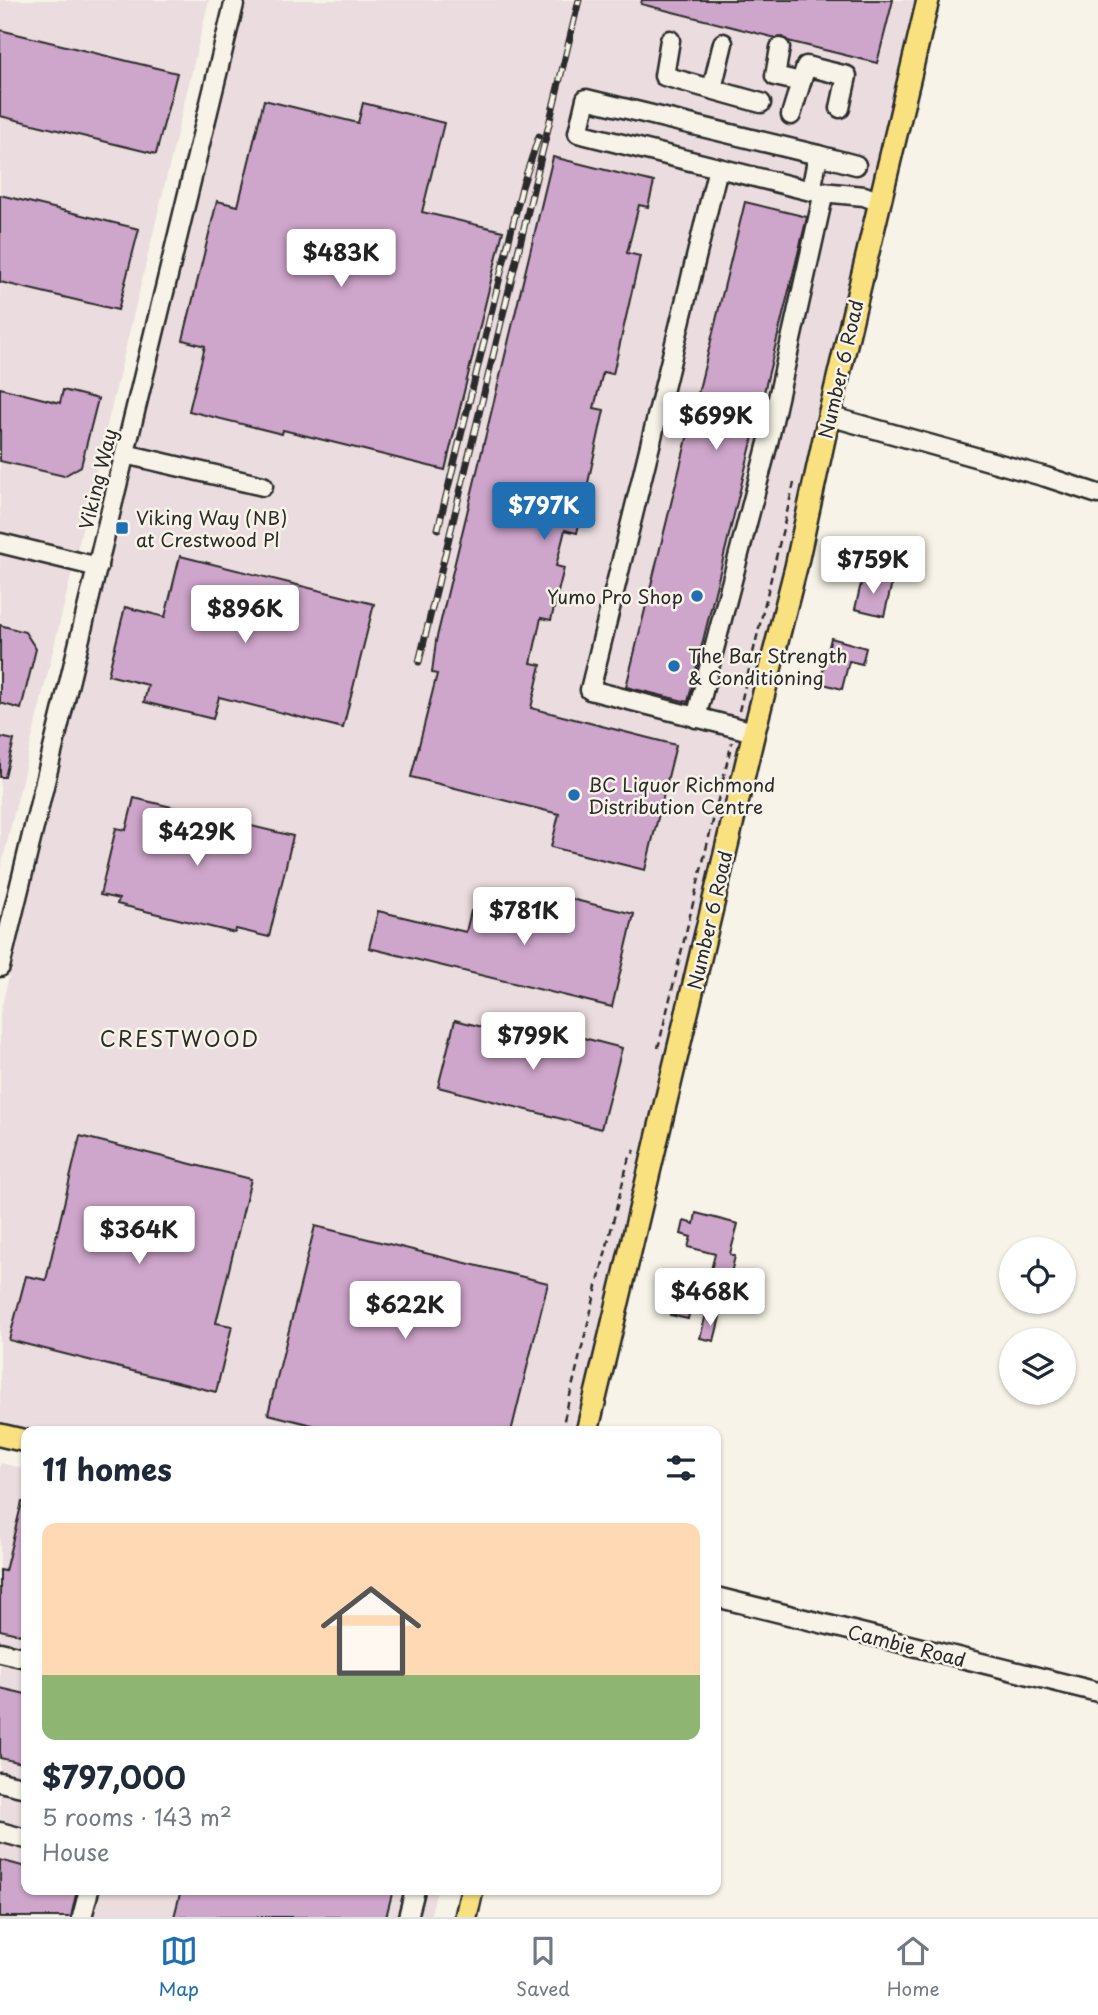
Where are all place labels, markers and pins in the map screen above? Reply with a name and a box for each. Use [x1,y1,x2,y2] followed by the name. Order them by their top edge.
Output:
[292,230,390,289] pin: $483K
[667,392,765,452] pin: $699K
[495,482,593,542] pin: $797K
[136,503,287,553] place label: Viking Way (NB) at Crestwood Pl
[114,520,130,536] marker: Viking Way (NB) at Crestwood Pl
[824,536,922,596] pin: $759K
[547,582,683,610] place label: Yumo Pro Shop
[196,586,294,645] pin: $896K
[689,588,705,604] marker: Yumo Pro Shop
[688,641,848,691] place label: The Bar Strength & Conditioning
[666,658,682,674] marker: The Bar Strength & Conditioning
[588,770,775,820] place label: BC Liquor Richmond Distribution Centre
[566,787,582,803] marker: BC Liquor Richmond Distribution Centre
[148,808,246,868] pin: $429K
[475,888,573,947] pin: $781K
[484,1012,582,1072] pin: $799K
[90,1206,188,1266] pin: $364K
[661,1268,759,1328] pin: $468K
[356,1282,454,1341] pin: $622K

